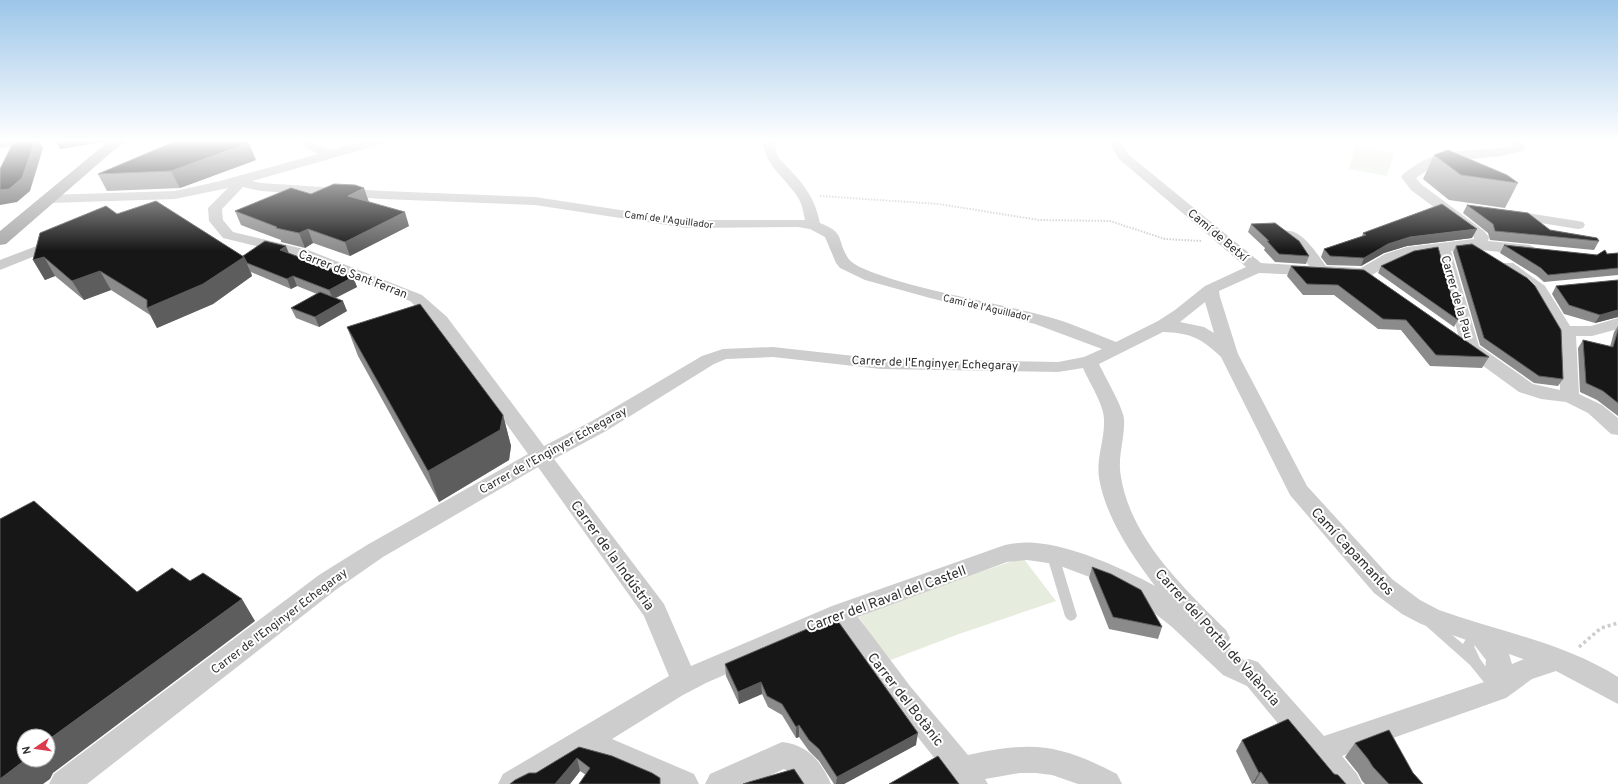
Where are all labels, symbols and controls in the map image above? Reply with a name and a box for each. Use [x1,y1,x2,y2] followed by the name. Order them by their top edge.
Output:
[1184,206,1252,266] street label: Camí de Betxí
[624,209,714,232] street label: Camí de l'Aguillador
[296,247,409,303] street label: Carrer de Sant Ferran
[1437,254,1476,341] street label: Carrer de la Pau
[942,292,1032,325] street label: Camí de l'Aguillador
[851,353,1019,375] street label: Carrer de l'Enginyer Echegaray
[477,403,630,498] street label: Carrer de l'Enginyer Echegaray
[566,498,657,614] street label: Carrer de la Indústria
[1307,504,1397,600] street label: Camí Capamantos
[804,563,969,636] street label: Carrer del Raval del Castell
[208,565,351,678] street label: Carrer de l'Enginyer Echegaray
[1151,566,1283,710] street label: Carrer del Portal de València
[863,650,947,750] street label: Carrer del Botànic
[16,728,56,768] north arrow
[20,745,35,755] text: N

